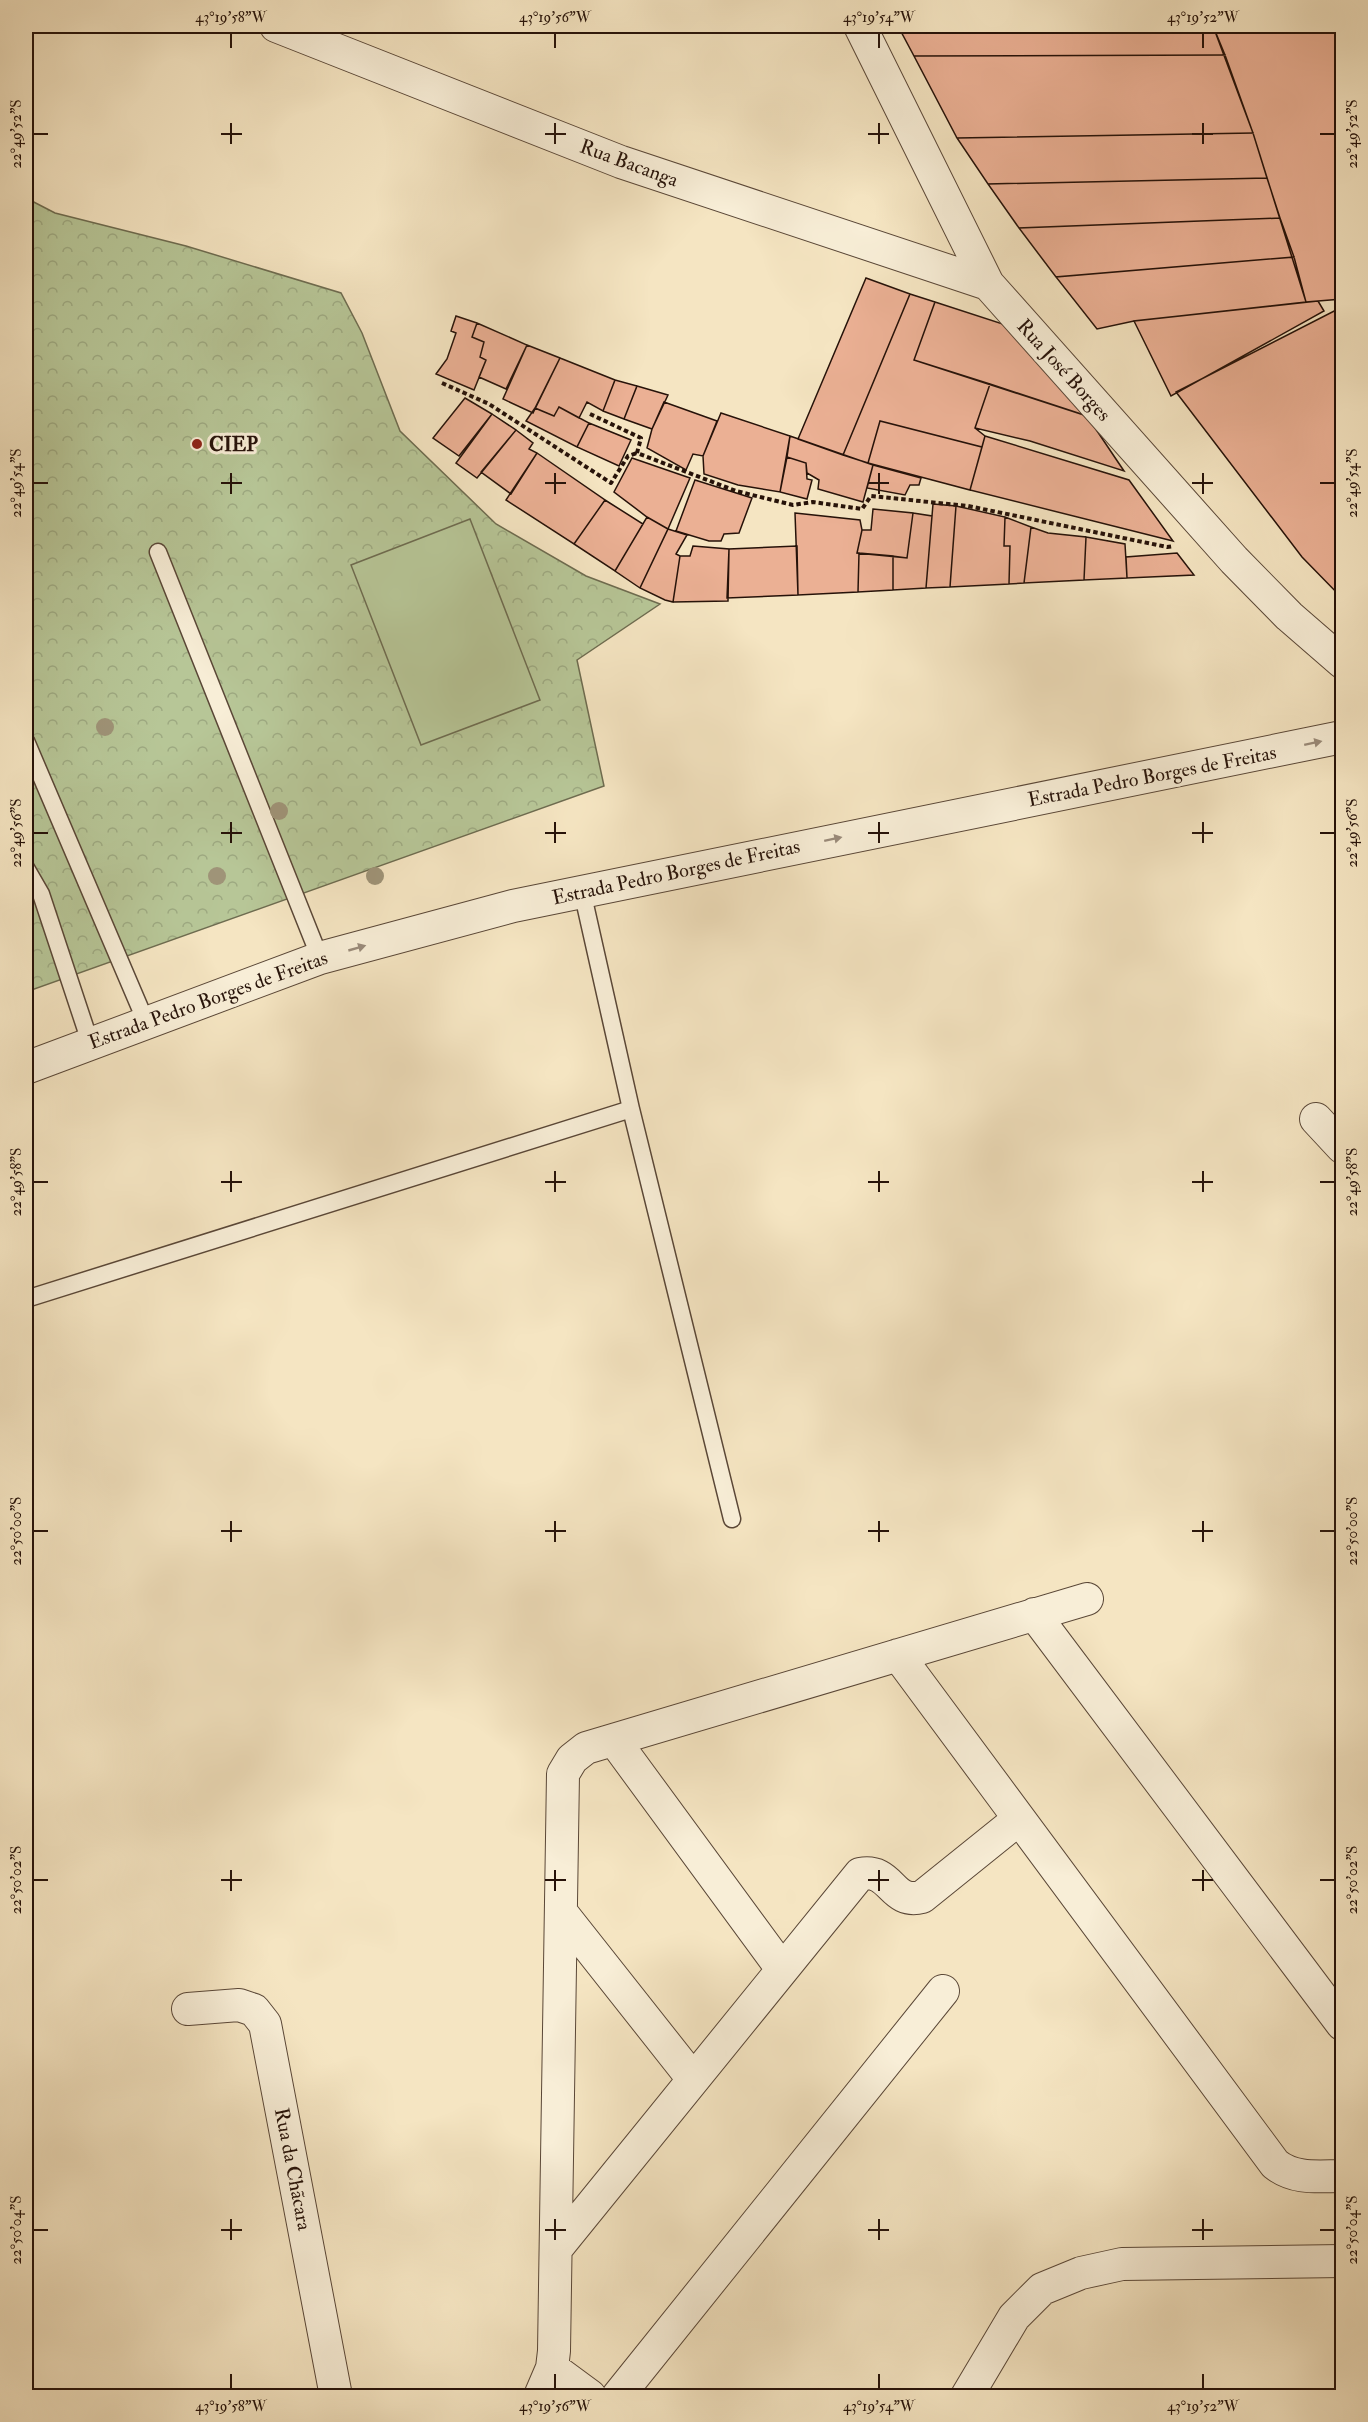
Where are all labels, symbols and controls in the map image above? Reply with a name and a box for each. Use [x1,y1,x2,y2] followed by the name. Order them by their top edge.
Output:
[195,8,267,27] text: 43°19'58"W
[519,8,592,27] text: 43°19'56"W
[843,8,916,27] text: 43°19'54"W
[1167,8,1240,27] text: 43°19'52"W
[7,99,26,169] text: 22°49'52"S
[1343,99,1362,169] text: 22°49'52"S
[576,134,682,193] street label: Rua Bacanga
[1012,314,1116,426] street label: Rua José Borges
[209,432,258,457] place label: CIEP
[190,437,204,451] marker: CIEP
[7,448,26,518] text: 22°49'54"S
[1343,448,1362,518] text: 22°49'54"S
[1304,738,1322,748] one-way arrow
[1026,740,1279,812] street label: Estrada Pedro Borges de Freitas
[7,798,26,868] text: 22°49'56"S
[1343,798,1362,868] text: 22°49'56"S
[550,833,802,910] street label: Estrada Pedro Borges de Freitas
[824,834,843,844] one-way arrow
[348,943,366,952] one-way arrow
[85,945,331,1055] street label: Estrada Pedro Borges de Freitas
[7,1148,26,1216] text: 22°49'58"S
[1343,1148,1362,1216] text: 22°49'58"S
[7,1497,26,1565] text: 22°50'00"S
[1343,1497,1362,1565] text: 22°50'00"S
[7,1846,26,1914] text: 22°50'02"S
[1343,1846,1362,1914] text: 22°50'02"S
[269,2106,317,2233] street label: Rua da Chãcara
[7,2195,26,2265] text: 22°50'04"S
[1343,2195,1362,2265] text: 22°50'04"S
[195,2397,267,2416] text: 43°19'58"W
[519,2397,592,2416] text: 43°19'56"W
[843,2397,916,2416] text: 43°19'54"W
[1167,2397,1240,2416] text: 43°19'52"W

